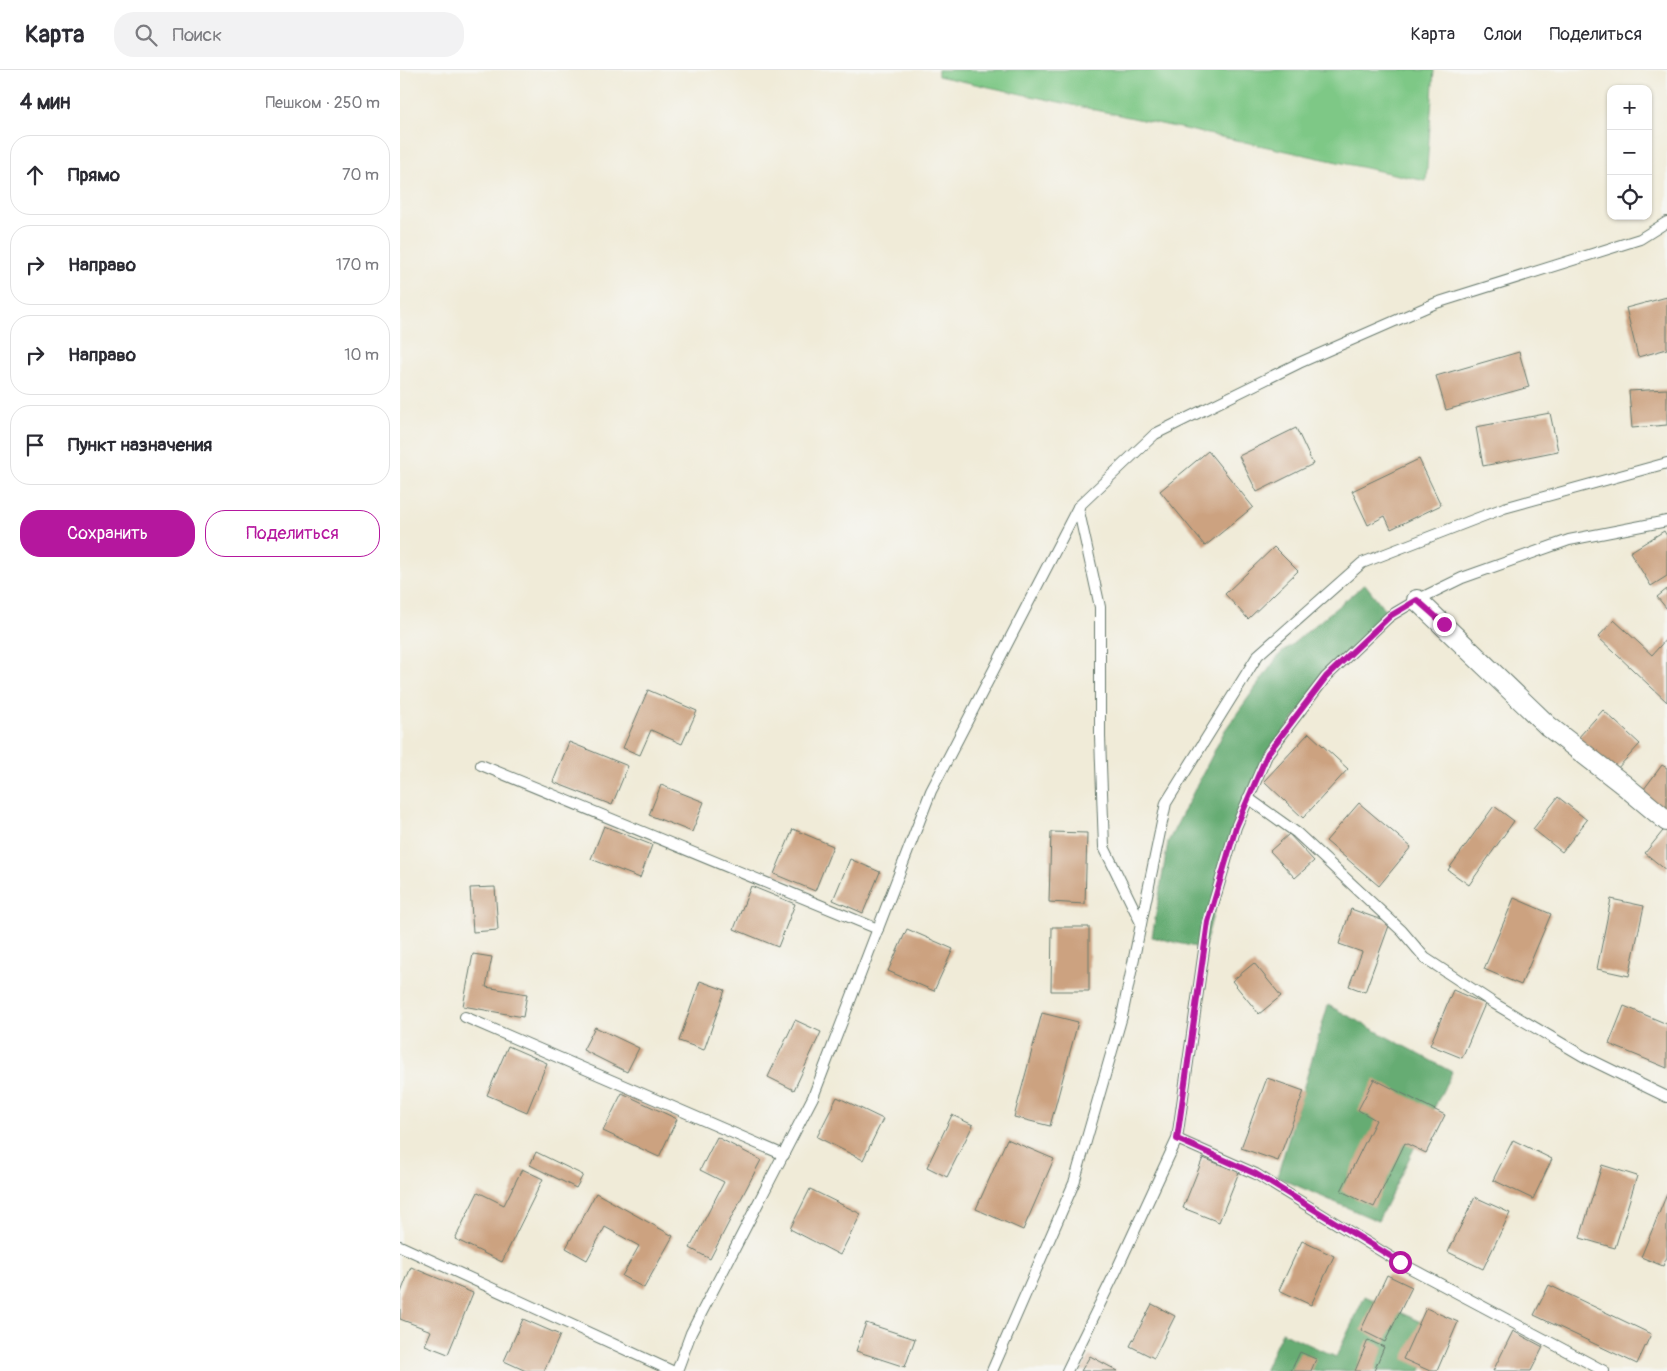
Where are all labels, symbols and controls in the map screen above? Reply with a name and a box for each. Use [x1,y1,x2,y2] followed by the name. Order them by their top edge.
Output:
[114,12,464,57] search box
[25,20,84,49] text: Карта
[132,21,160,49] icon: search
[172,23,222,47] text: Поиск
[1411,23,1455,46] text: Карта
[1483,23,1521,46] text: Слои
[1549,23,1642,46] text: Поделиться
[1607,85,1652,220] map controls
[1607,85,1652,130] button: +
[20,89,70,116] text: 4 мин
[265,93,380,113] text: Пешком · 250 m
[1607,130,1652,175] button: −
[21,161,49,189] icon: ahead
[68,163,120,187] text: Прямо
[342,165,379,185] text: 70 m
[1607,175,1652,220] button: locate
[21,251,49,279] icon: right
[68,253,136,277] text: Направо
[336,255,379,275] text: 170 m
[21,341,49,369] icon: right
[68,343,136,367] text: Направо
[344,345,379,365] text: 10 m
[21,431,49,459] icon: arrive
[68,433,212,457] text: Пункт назначения
[20,510,195,557] button: Сохранить
[205,510,380,557] button: Поделиться
[1433,613,1456,636] route end
[1389,1251,1412,1274] route start

